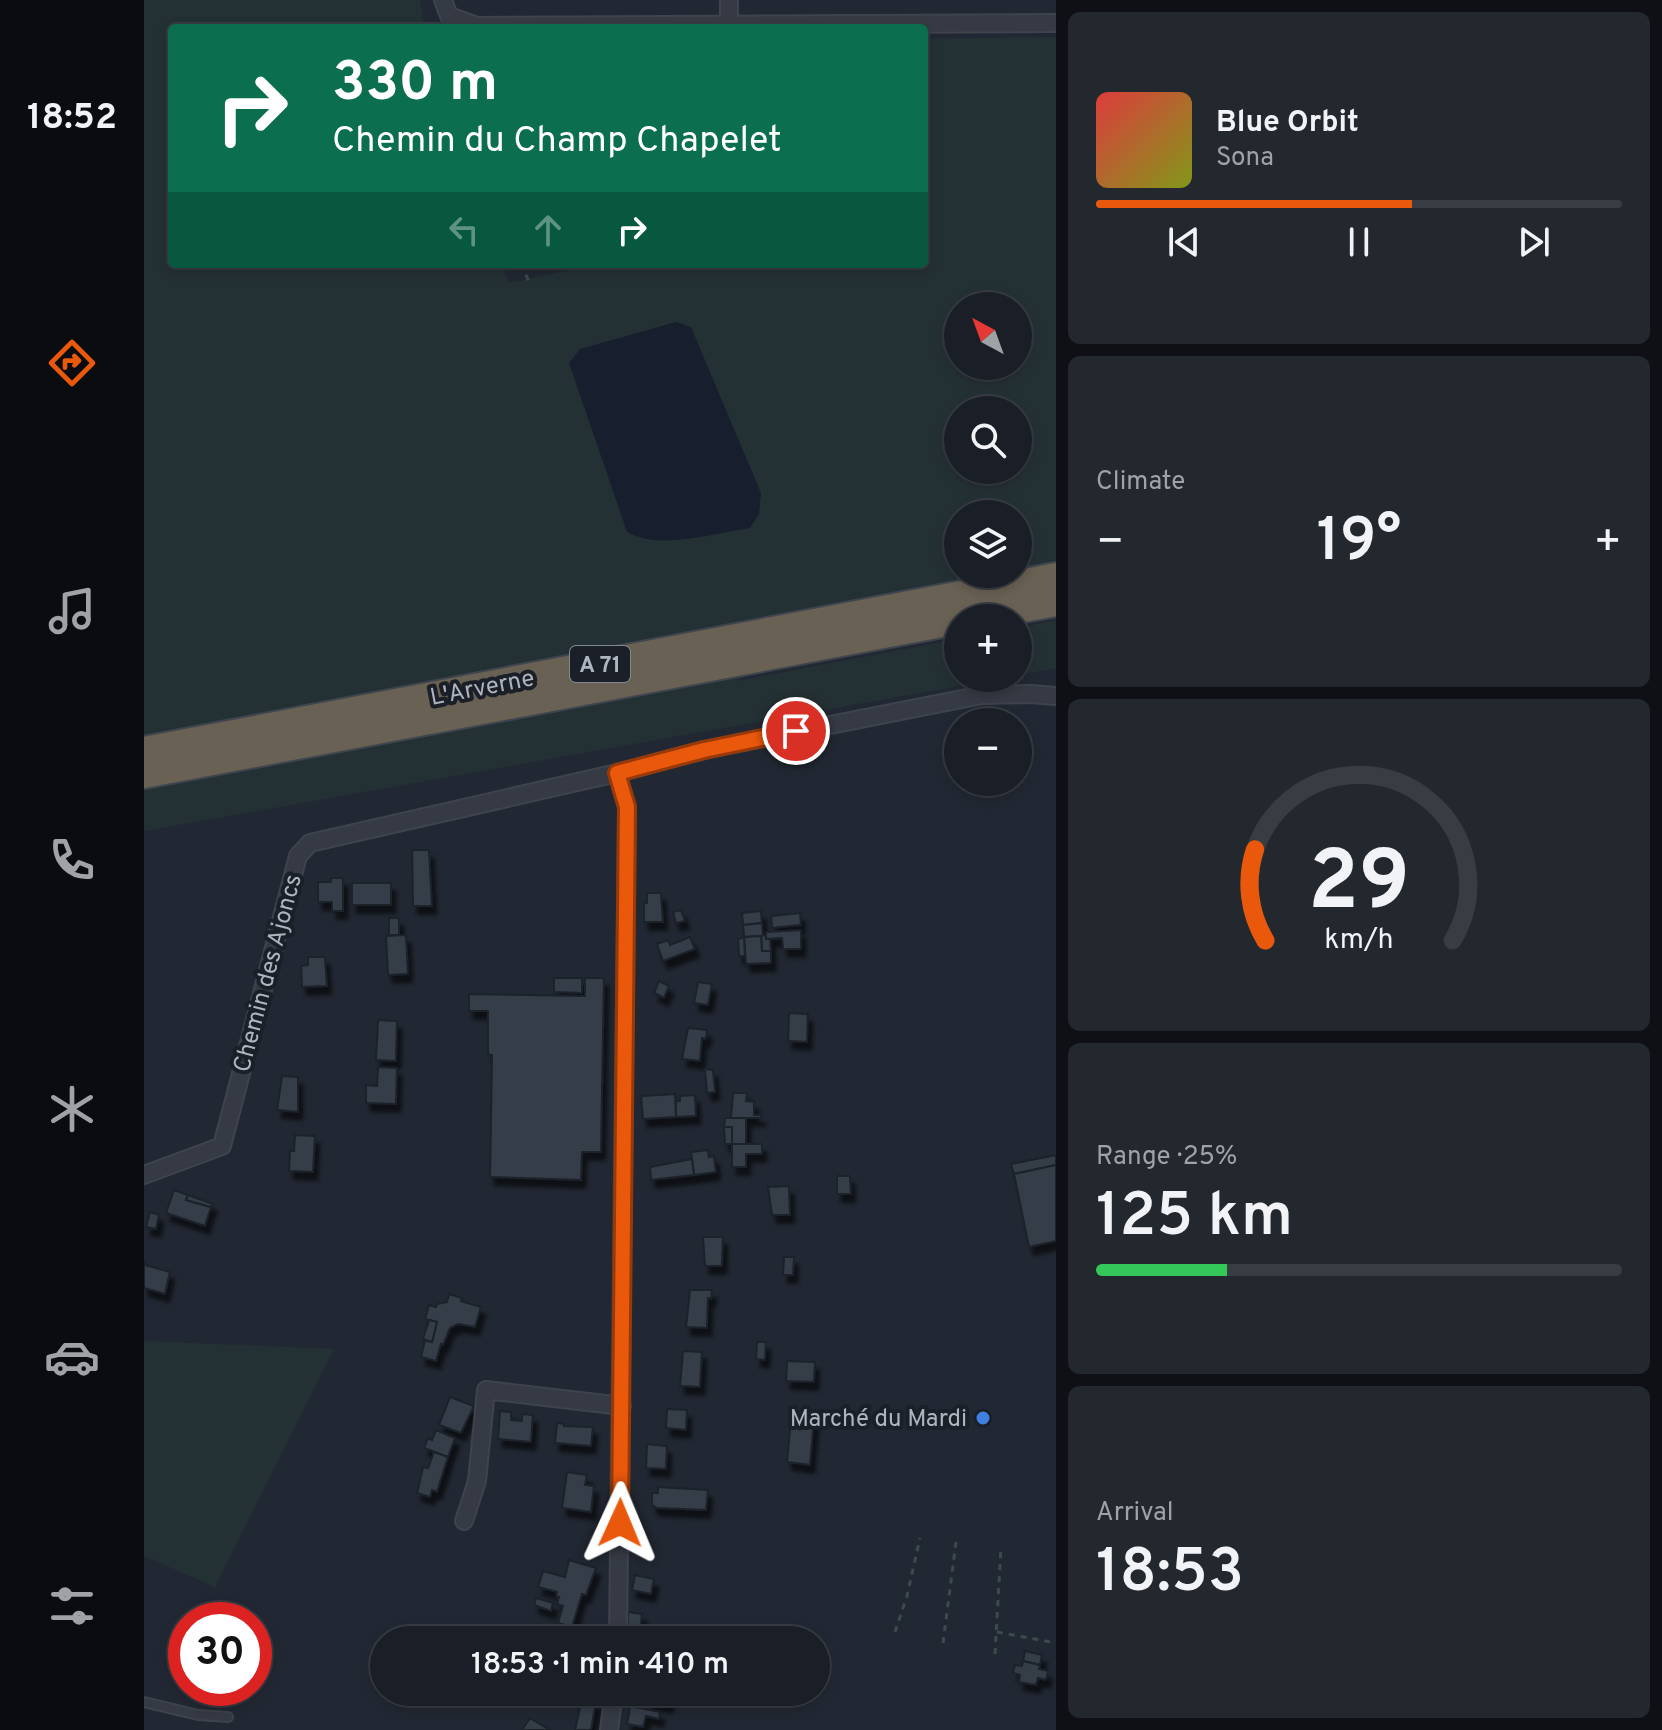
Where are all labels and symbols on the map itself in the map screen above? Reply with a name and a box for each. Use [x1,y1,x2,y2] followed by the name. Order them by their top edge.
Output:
[944,292,1032,380] north arrow
[570,646,630,682] road number: A 71
[428,664,537,714] street label: L'Arverne
[762,697,830,765] pin
[228,871,310,1076] street label: Chemin des Ajoncs
[790,1405,967,1435] place label: Marché du Mardi
[974,1409,992,1427] marker: Marché du Mardi
[578,1481,662,1565] position arrow
[168,1602,272,1706] speed limit sign: 30

